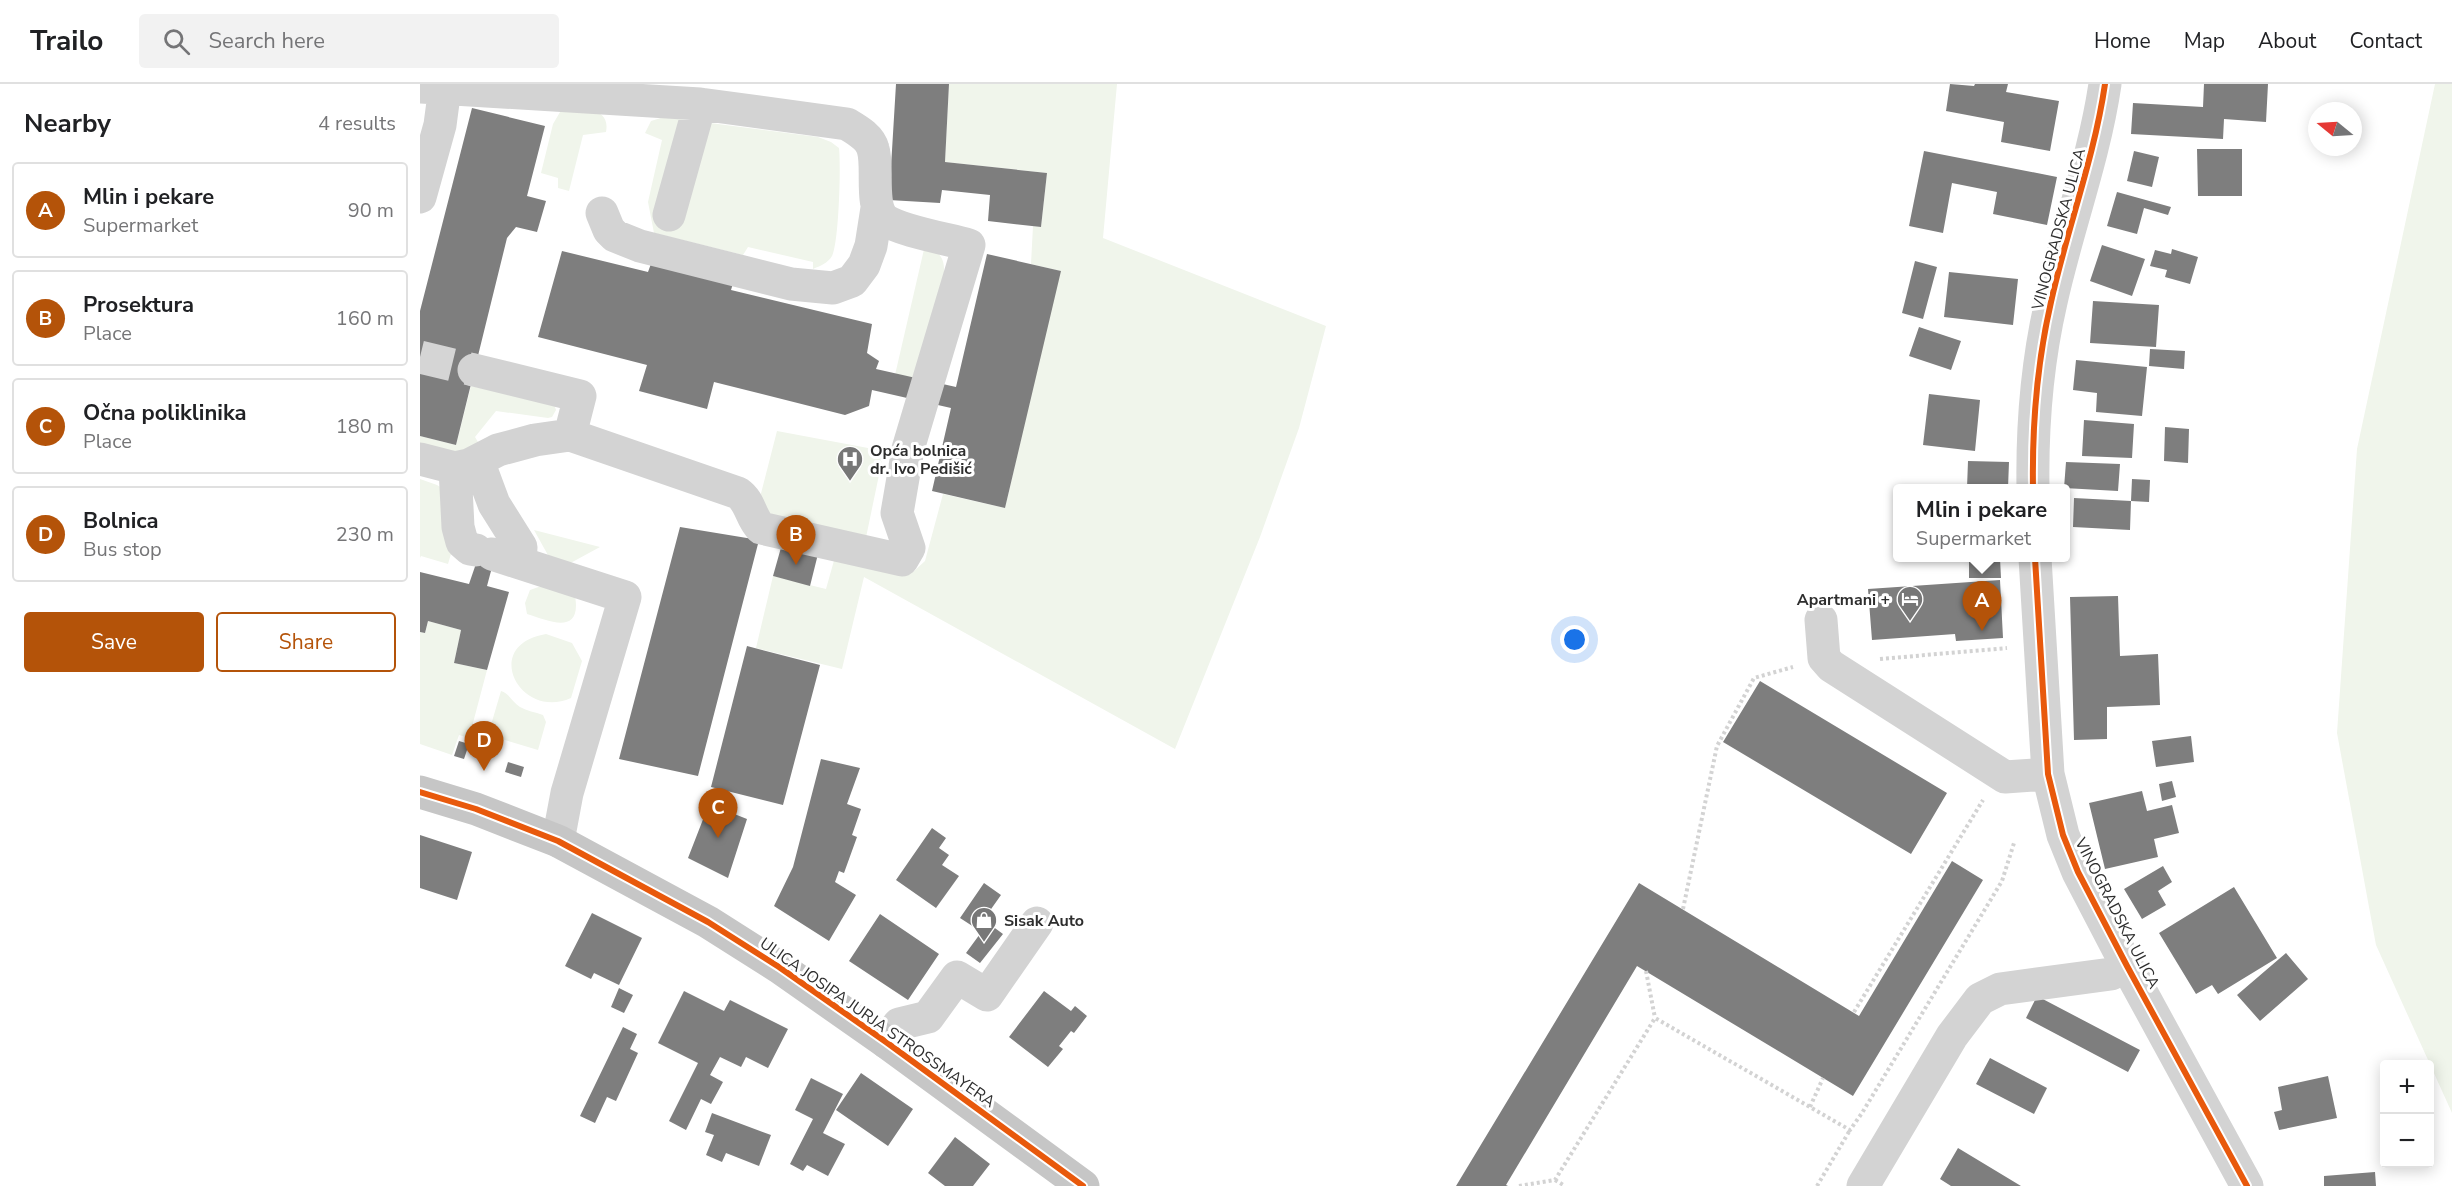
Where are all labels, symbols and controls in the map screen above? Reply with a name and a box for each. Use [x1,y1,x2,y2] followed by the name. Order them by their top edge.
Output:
[139,14,559,68] search box
[30,22,103,60] text: Trailo
[160,25,193,58] icon: search
[208,26,325,56] text: Search here
[2094,27,2151,55] text: Home
[2184,27,2225,55] text: Map
[2258,27,2316,55] text: About
[2349,27,2422,55] text: Contact
[2308,102,2362,156] north arrow
[24,106,111,141] text: Nearby
[318,110,396,137] text: 4 results
[2027,146,2091,314] street label: VINOGRADSKA ULICA
[83,182,214,212] text: Mlin i pekare
[38,197,53,224] text: A
[348,197,394,224] text: 90 m
[83,212,198,239] text: Supermarket
[83,290,194,320] text: Prosektura
[39,305,52,332] text: B
[336,305,394,332] text: 160 m
[83,320,132,347] text: Place
[83,398,247,428] text: Očna poliklinika
[39,413,52,440] text: C
[336,413,394,440] text: 180 m
[83,428,132,455] text: Place
[870,440,972,480] place label: Opća bolnica dr. Ivo Pedišić
[835,444,865,482] hospital icon: Opća bolnica dr. Ivo Pedišić
[1893,484,2070,562] popup
[1916,495,2047,525] text: Mlin i pekare
[83,506,159,536] text: Bolnica
[776,516,815,565] pin: B
[38,521,53,548] text: D
[336,521,394,548] text: 230 m
[1916,525,2031,552] text: Supermarket
[83,536,162,563] text: Bus stop
[1962,582,2002,631] pin: A
[1895,584,1925,622] hotel icon: Apartmani +
[1797,589,1890,611] place label: Apartmani +
[24,612,204,672] button: Save
[216,612,396,672] button: Share
[1560,625,1589,654] your location
[464,722,504,771] pin: D
[698,788,738,838] pin: C
[2069,833,2165,993] street label: VINOGRADSKA ULICA
[969,905,999,943] shop icon: Sisak Auto
[1004,910,1084,932] place label: Sisak Auto
[755,933,1000,1113] street label: ULICA JOSIPA JURJA STROSSMAYERA
[2380,1060,2434,1168] map controls
[2380,1060,2434,1114] button: +
[2380,1114,2434,1168] button: −

